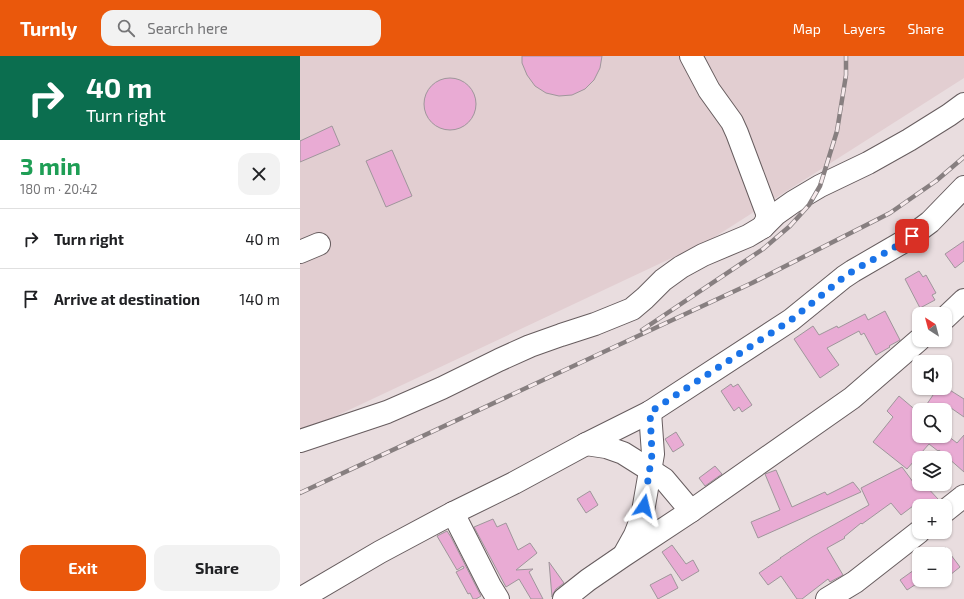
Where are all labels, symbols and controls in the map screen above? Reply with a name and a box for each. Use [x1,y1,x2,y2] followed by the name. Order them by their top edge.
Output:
[101,10,381,46] search box
[20,17,77,40] text: Turnly
[115,17,137,39] icon: search
[147,19,228,37] text: Search here
[793,20,821,37] text: Map
[843,20,885,37] text: Layers
[907,20,944,37] text: Share
[86,70,152,104] text: 40 m
[20,72,72,124] icon: right
[86,104,166,126] text: Turn right
[20,151,81,180] text: 3 min
[238,153,280,195] button: close
[20,181,98,197] text: 180 m · 20:42
[895,219,929,253] pin
[901,225,923,247] icon: arrive
[20,228,42,250] icon: right
[54,230,124,248] text: Turn right
[245,230,280,248] text: 40 m
[20,288,42,310] icon: arrive
[54,290,200,308] text: Arrive at destination
[239,290,280,308] text: 140 m
[912,307,952,347] north arrow
[912,307,952,587] map controls
[912,355,952,395] button: sound
[912,403,952,443] button: search
[912,451,952,491] button: layers
[623,485,665,527] position arrow
[912,499,952,539] button: +
[20,545,146,591] button: Exit
[154,545,280,591] button: Share
[912,547,952,587] button: −

